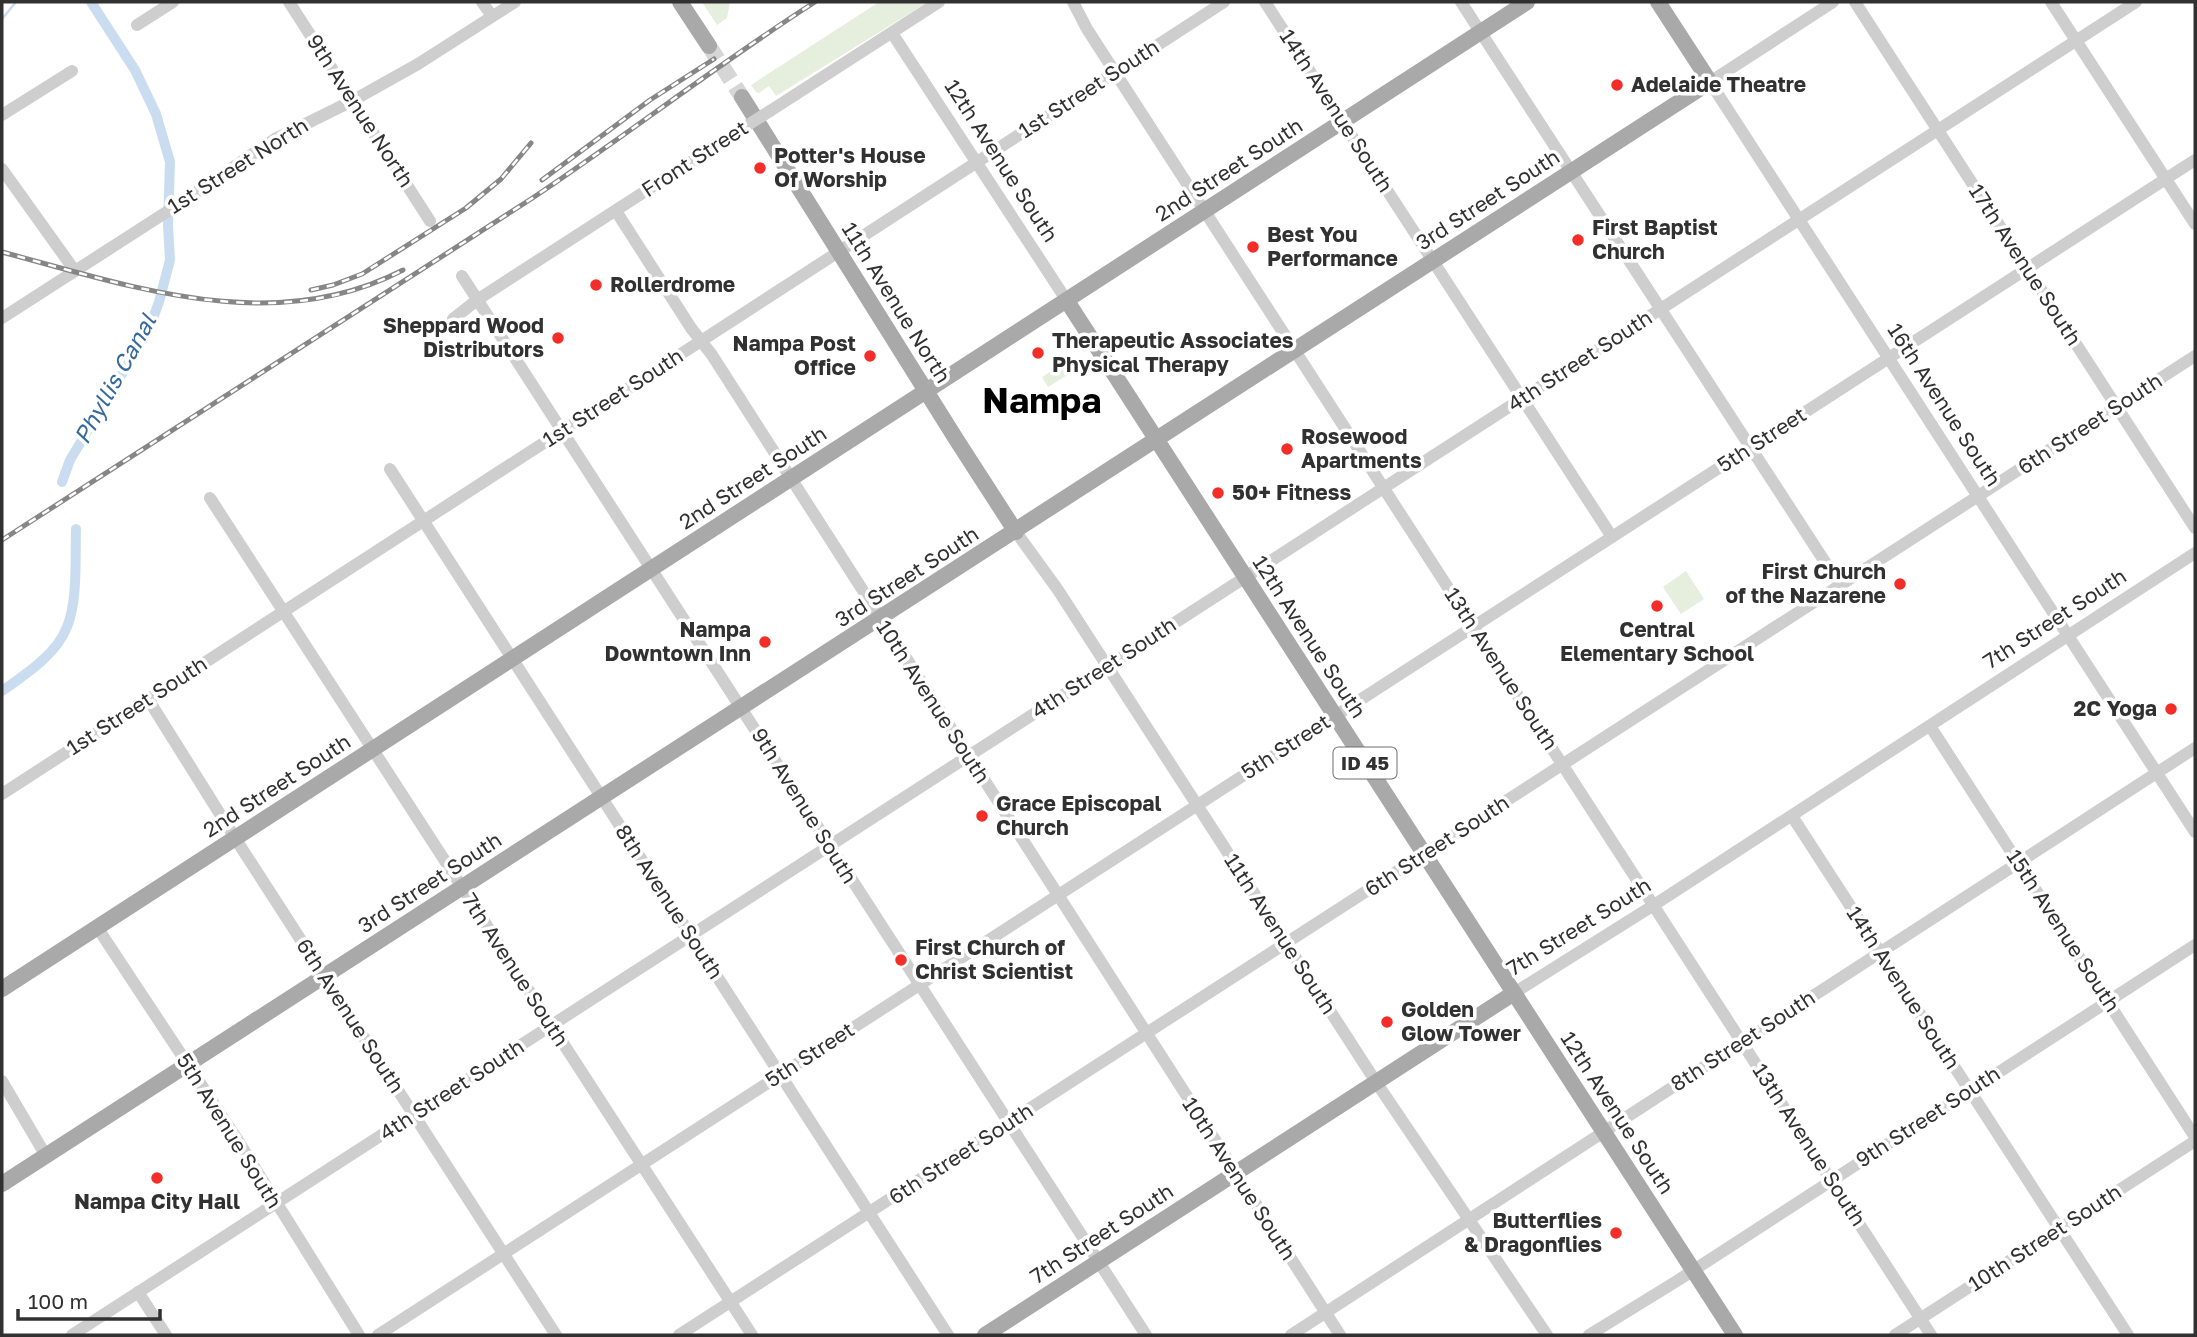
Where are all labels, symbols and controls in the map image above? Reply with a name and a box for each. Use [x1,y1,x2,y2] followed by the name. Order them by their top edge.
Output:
[1274,24,1399,197] street label: 14th Avenue South
[302,29,420,192] street label: 9th Avenue North
[1013,33,1164,143] street label: 1st Street South
[1631,71,1806,97] place label: Adelaide Theatre
[940,74,1064,247] street label: 12th Avenue South
[1609,77,1625,93] marker: Adelaide Theatre
[162,112,313,219] street label: 1st Street North
[1150,112,1307,227] street label: 2nd Street South
[636,114,753,202] street label: Front Street
[774,142,926,192] place label: Potter's House Of Worship
[1411,143,1564,255] street label: 3rd Street South
[752,160,768,176] marker: Potter's House Of Worship
[1964,179,2088,350] street label: 17th Avenue South
[1592,214,1718,264] place label: First Baptist Church
[837,217,957,388] street label: 11th Avenue North
[1267,221,1398,271] place label: Best You Performance
[1570,232,1586,248] marker: First Baptist Church
[1245,239,1261,255] marker: Best You Performance
[610,271,735,297] place label: Rollerdrome
[588,277,604,293] marker: Rollerdrome
[1502,304,1657,417] street label: 4th Street South
[67,308,162,448] water label: Phyllis Canal
[383,312,544,362] place label: Sheppard Wood Distributors
[1882,318,2007,491] street label: 16th Avenue South
[1052,327,1294,377] place label: Therapeutic Associates Physical Therapy
[550,330,566,346] marker: Sheppard Wood Distributors
[733,330,856,380] place label: Nampa Post Office
[537,342,688,452] street label: 1st Street South
[1030,345,1046,361] marker: Therapeutic Associates Physical Therapy
[862,348,878,364] marker: Nampa Post Office
[2012,367,2166,479] street label: 6th Street South
[982,379,1102,421] district label: Nampa
[1712,401,1811,478] street label: 5th Street
[674,420,831,535] street label: 2nd Street South
[1301,423,1422,473] place label: Rosewood Apartments
[1279,441,1295,457] marker: Rosewood Apartments
[1232,479,1351,505] place label: 50+ Fitness
[1210,485,1226,501] marker: 50+ Fitness
[830,520,983,632] street label: 3rd Street South
[1248,550,1372,723] street label: 12th Avenue South
[1725,558,1886,608] place label: First Church of the Nazarene
[1978,562,2131,674] street label: 7th Street South
[1892,576,1908,592] marker: First Church of the Nazarene
[1440,582,1564,755] street label: 13th Avenue South
[1649,598,1665,614] marker: Central Elementary School
[1026,611,1181,724] street label: 4th Street South
[871,615,996,788] street label: 10th Avenue South
[605,616,751,666] place label: Nampa Downtown Inn
[1560,616,1754,666] place label: Central Elementary School
[757,634,773,650] marker: Nampa Downtown Inn
[61,650,212,760] street label: 1st Street South
[2074,695,2157,721] place label: 2C Yoga
[2163,701,2179,717] marker: 2C Yoga
[1236,708,1335,785] street label: 5th Street
[746,723,863,888] street label: 9th Avenue South
[198,728,355,843] street label: 2nd Street South
[1334,748,1396,778] road number: ID 45
[1359,789,1513,901] street label: 6th Street South
[996,790,1162,840] place label: Grace Episcopal Church
[974,808,990,824] marker: Grace Episcopal Church
[610,819,729,984] street label: 8th Avenue South
[353,826,506,938] street label: 3rd Street South
[2002,844,2126,1017] street label: 15th Avenue South
[1219,848,1342,1019] street label: 11th Avenue South
[1502,871,1655,981] street label: 7th Street South
[457,888,575,1051] street label: 7th Avenue South
[1841,901,1966,1074] street label: 14th Avenue South
[291,933,410,1097] street label: 6th Avenue South
[915,934,1073,984] place label: First Church of Christ Scientist
[893,952,909,968] marker: First Church of Christ Scientist
[1665,984,1820,1097] street label: 8th Street South
[1401,996,1521,1046] place label: Golden Glow Tower
[1379,1014,1395,1030] marker: Golden Glow Tower
[760,1016,859,1093] street label: 5th Street
[1556,1026,1680,1199] street label: 12th Avenue South
[374,1033,529,1146] street label: 4th Street South
[172,1048,288,1213] street label: 5th Avenue South
[1748,1058,1872,1231] street label: 13th Avenue South
[1850,1060,2004,1172] street label: 9th Street South
[1177,1092,1302,1265] street label: 10th Avenue South
[883,1097,1037,1209] street label: 6th Street South
[149,1170,165,1186] marker: Nampa City Hall
[1025,1177,1178,1289] street label: 7th Street South
[1963,1178,2126,1296] street label: 10th Street South
[74,1188,240,1214] place label: Nampa City Hall
[1464,1207,1602,1257] place label: Butterflies & Dragonflies
[1608,1225,1624,1241] marker: Butterflies & Dragonflies
[18,1278,159,1322] scale bar
[28,1288,88,1314] text: 100 m

